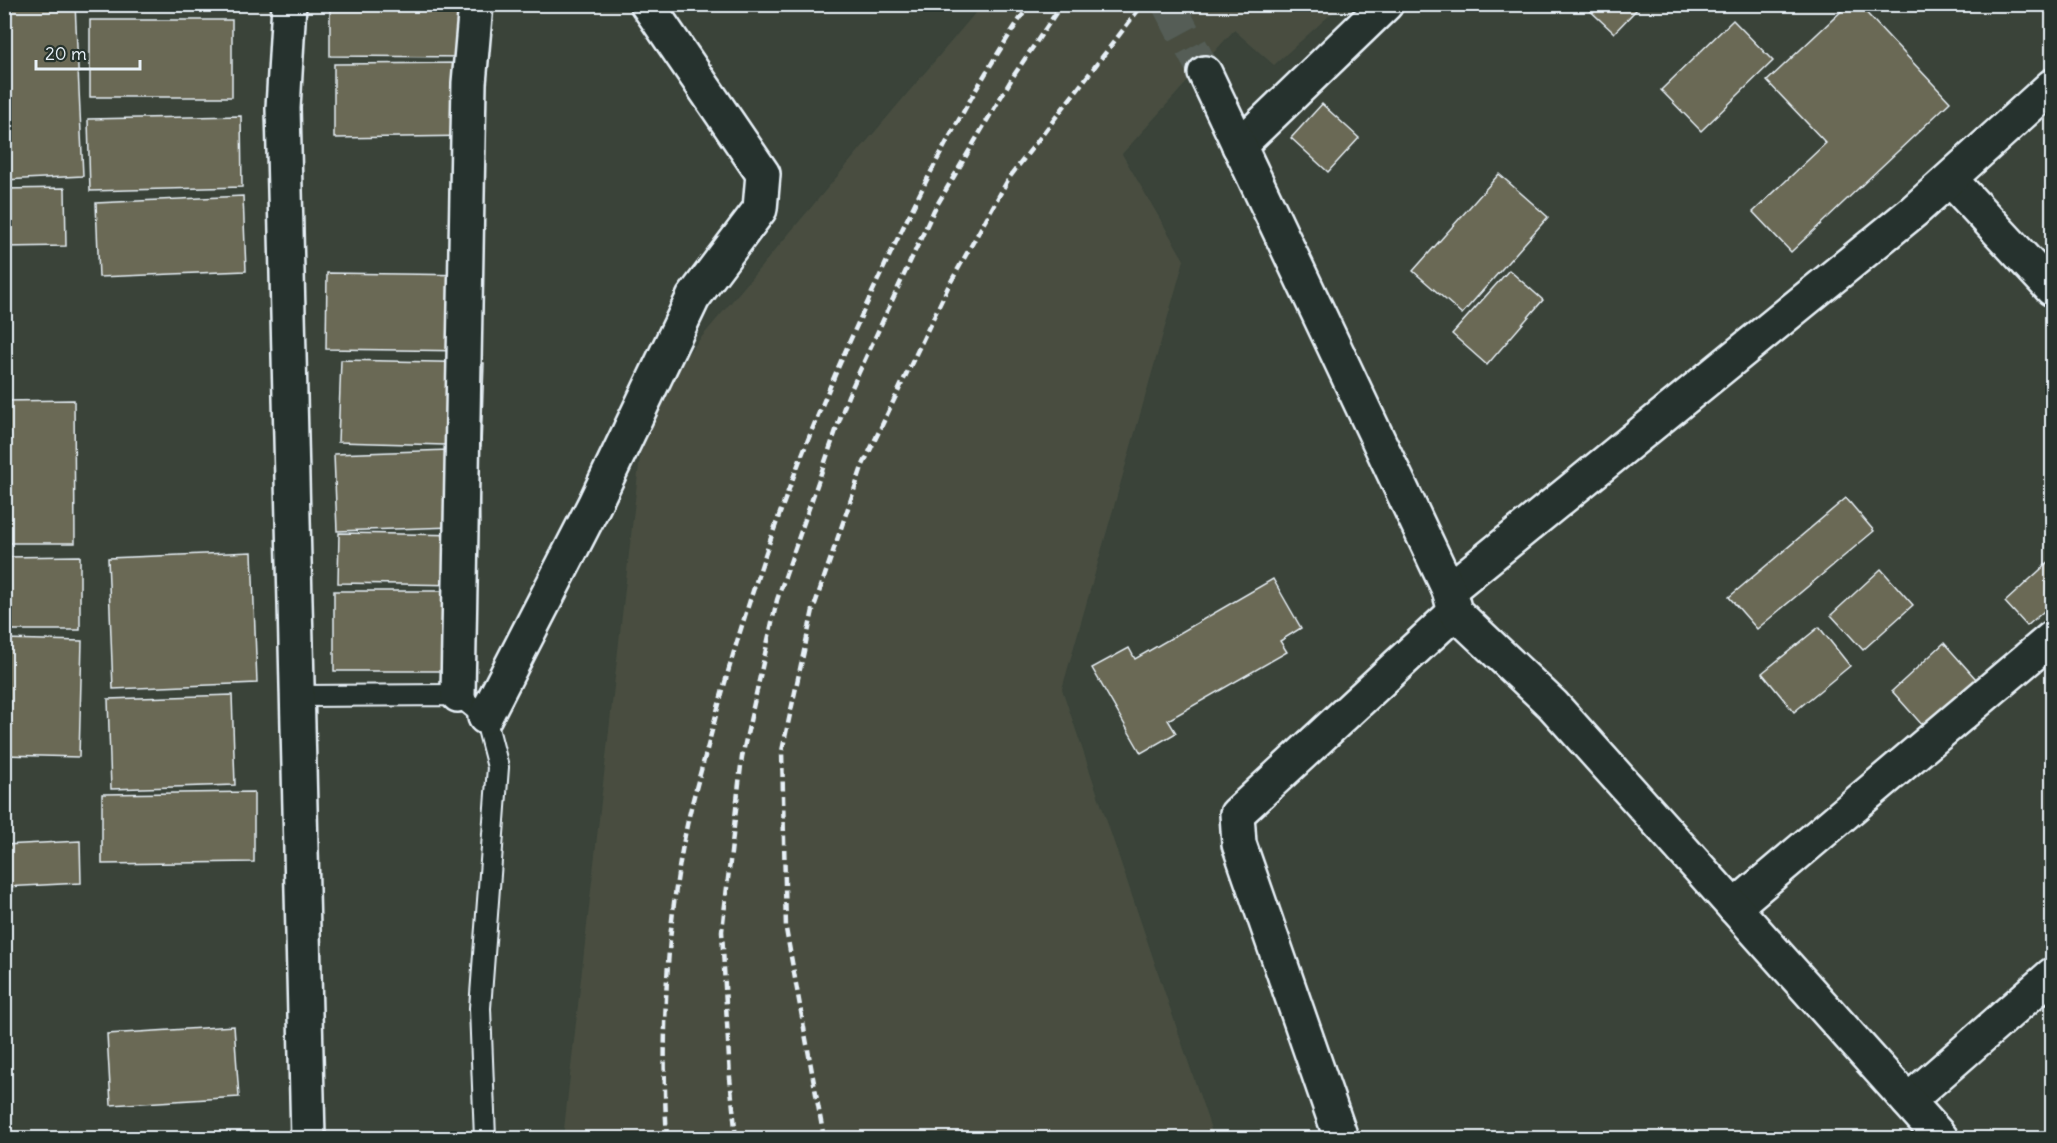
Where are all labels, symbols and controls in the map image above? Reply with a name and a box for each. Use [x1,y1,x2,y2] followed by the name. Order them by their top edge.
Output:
[36,33,140,71] scale bar
[45,42,87,65] text: 20 m

